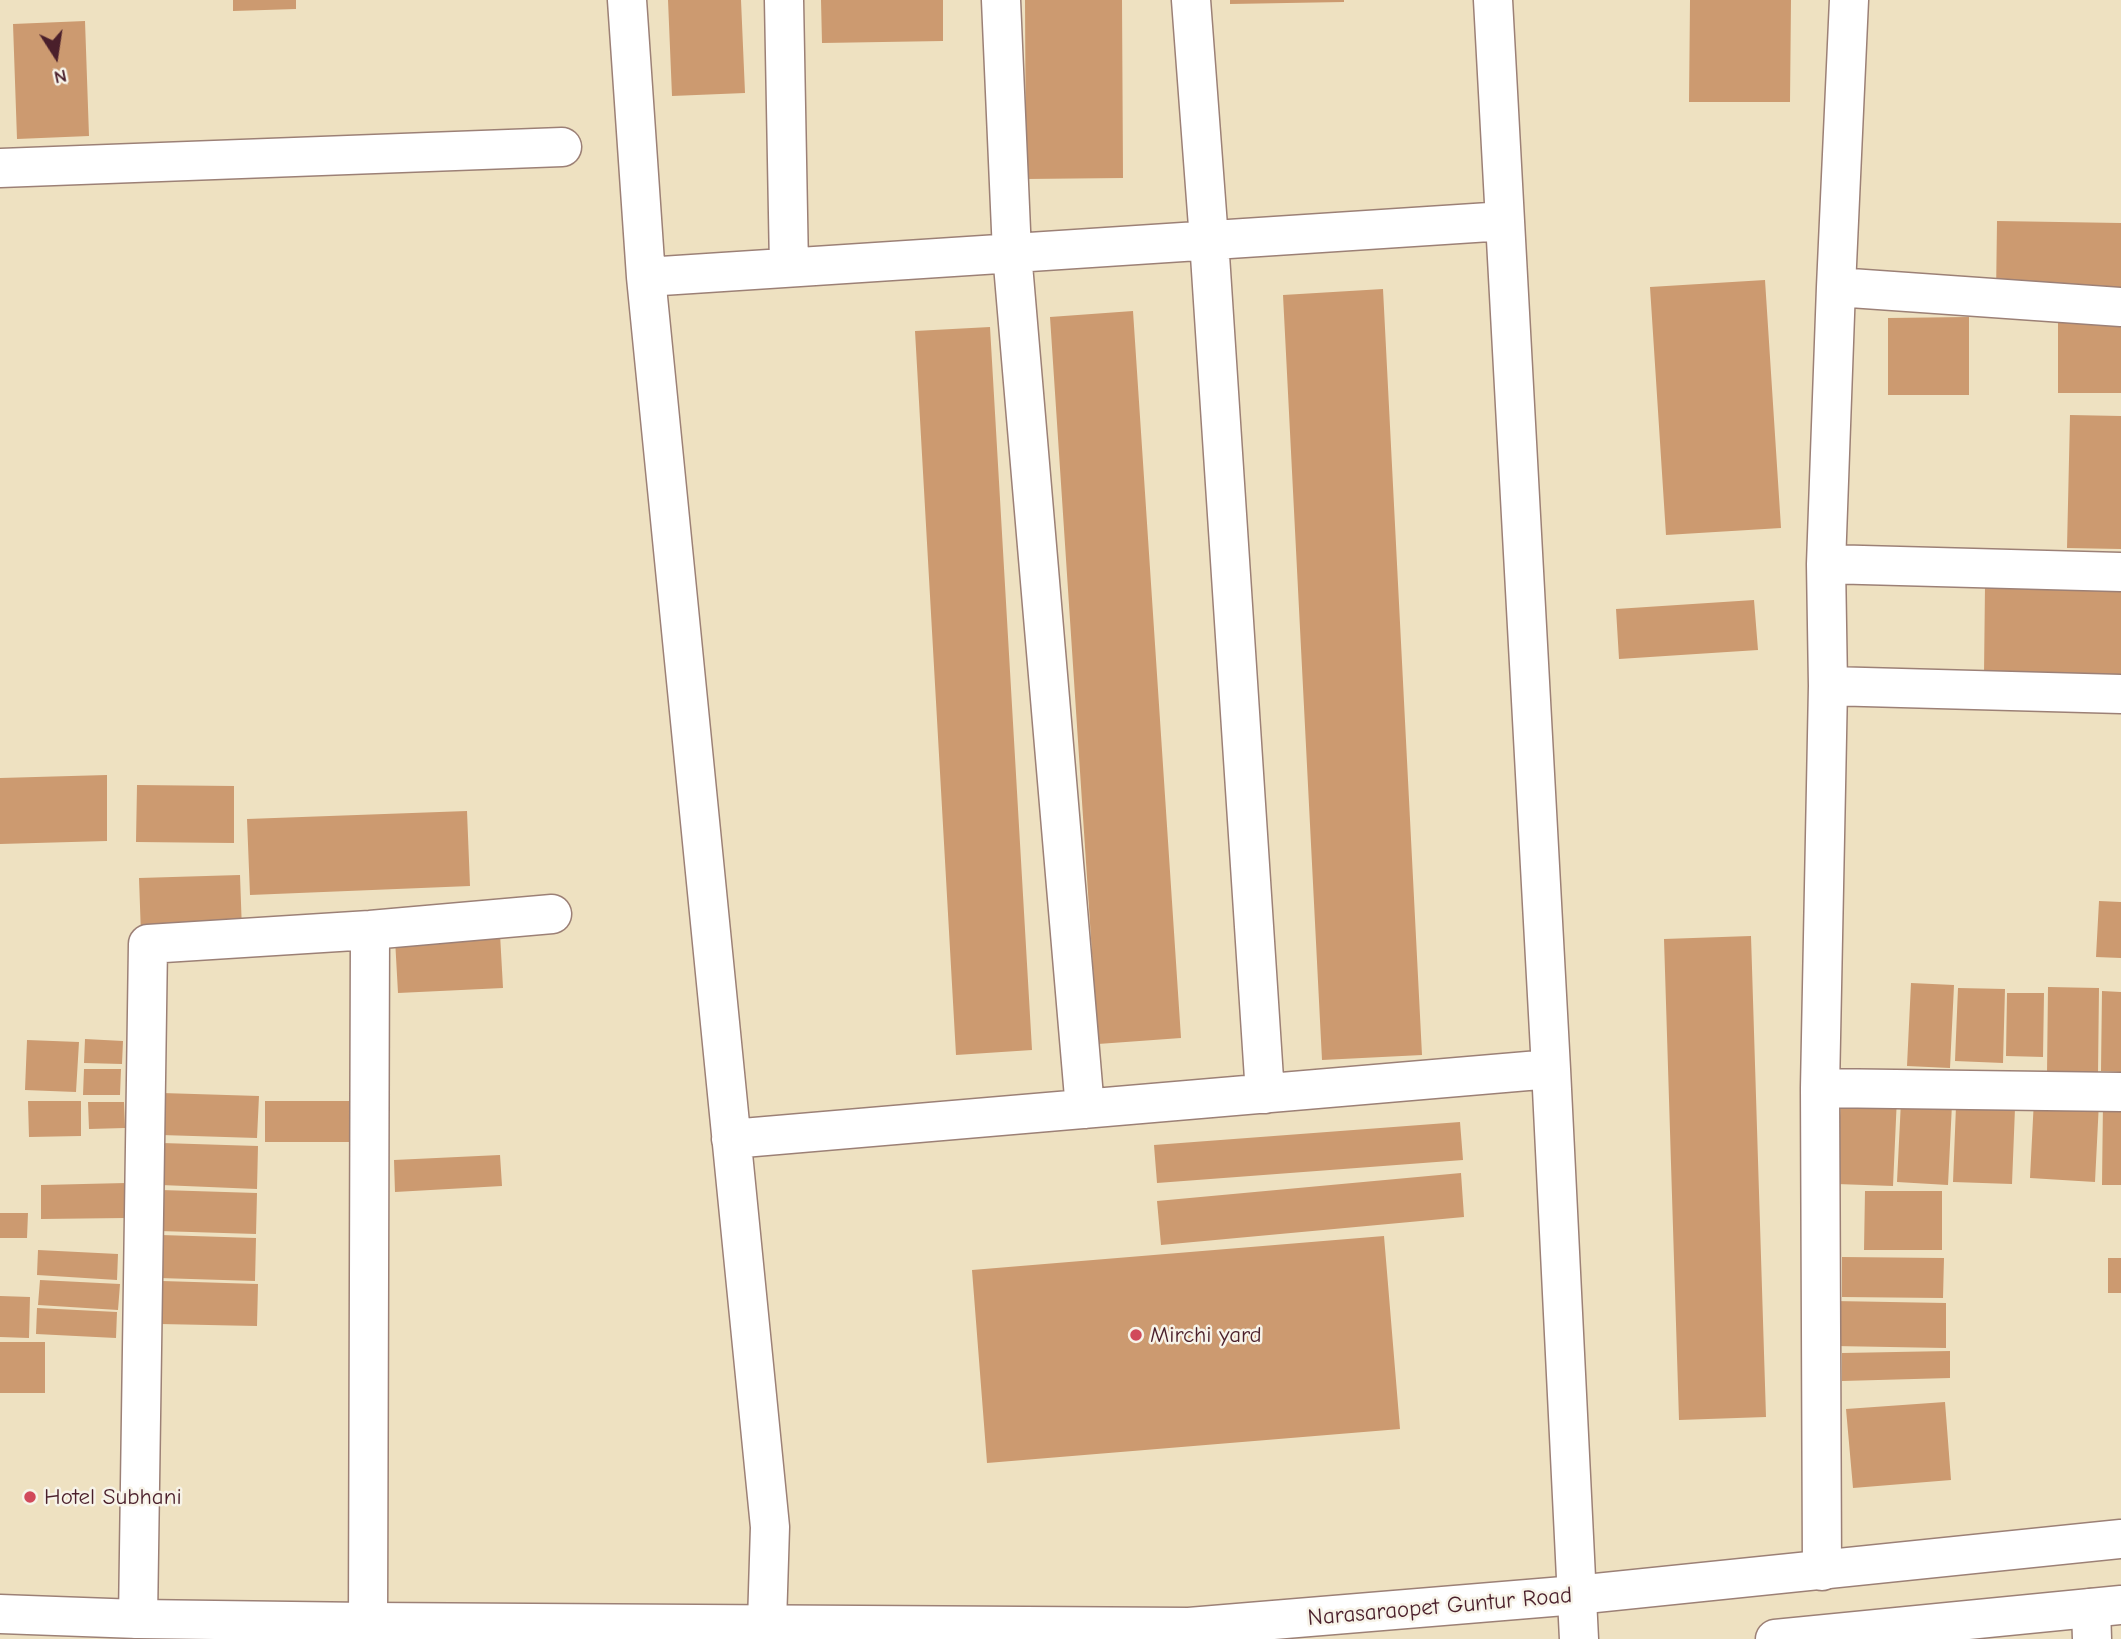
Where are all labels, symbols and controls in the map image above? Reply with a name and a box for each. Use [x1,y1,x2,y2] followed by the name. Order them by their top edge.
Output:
[21,21,91,91] north arrow
[52,64,69,89] text: N
[1150,1321,1262,1349] place label: Mirchi yard
[1128,1327,1144,1343] marker: Mirchi yard
[44,1483,182,1511] place label: Hotel Subhani
[22,1489,38,1505] marker: Hotel Subhani
[1307,1582,1573,1632] street label: Narasaraopet Guntur Road

